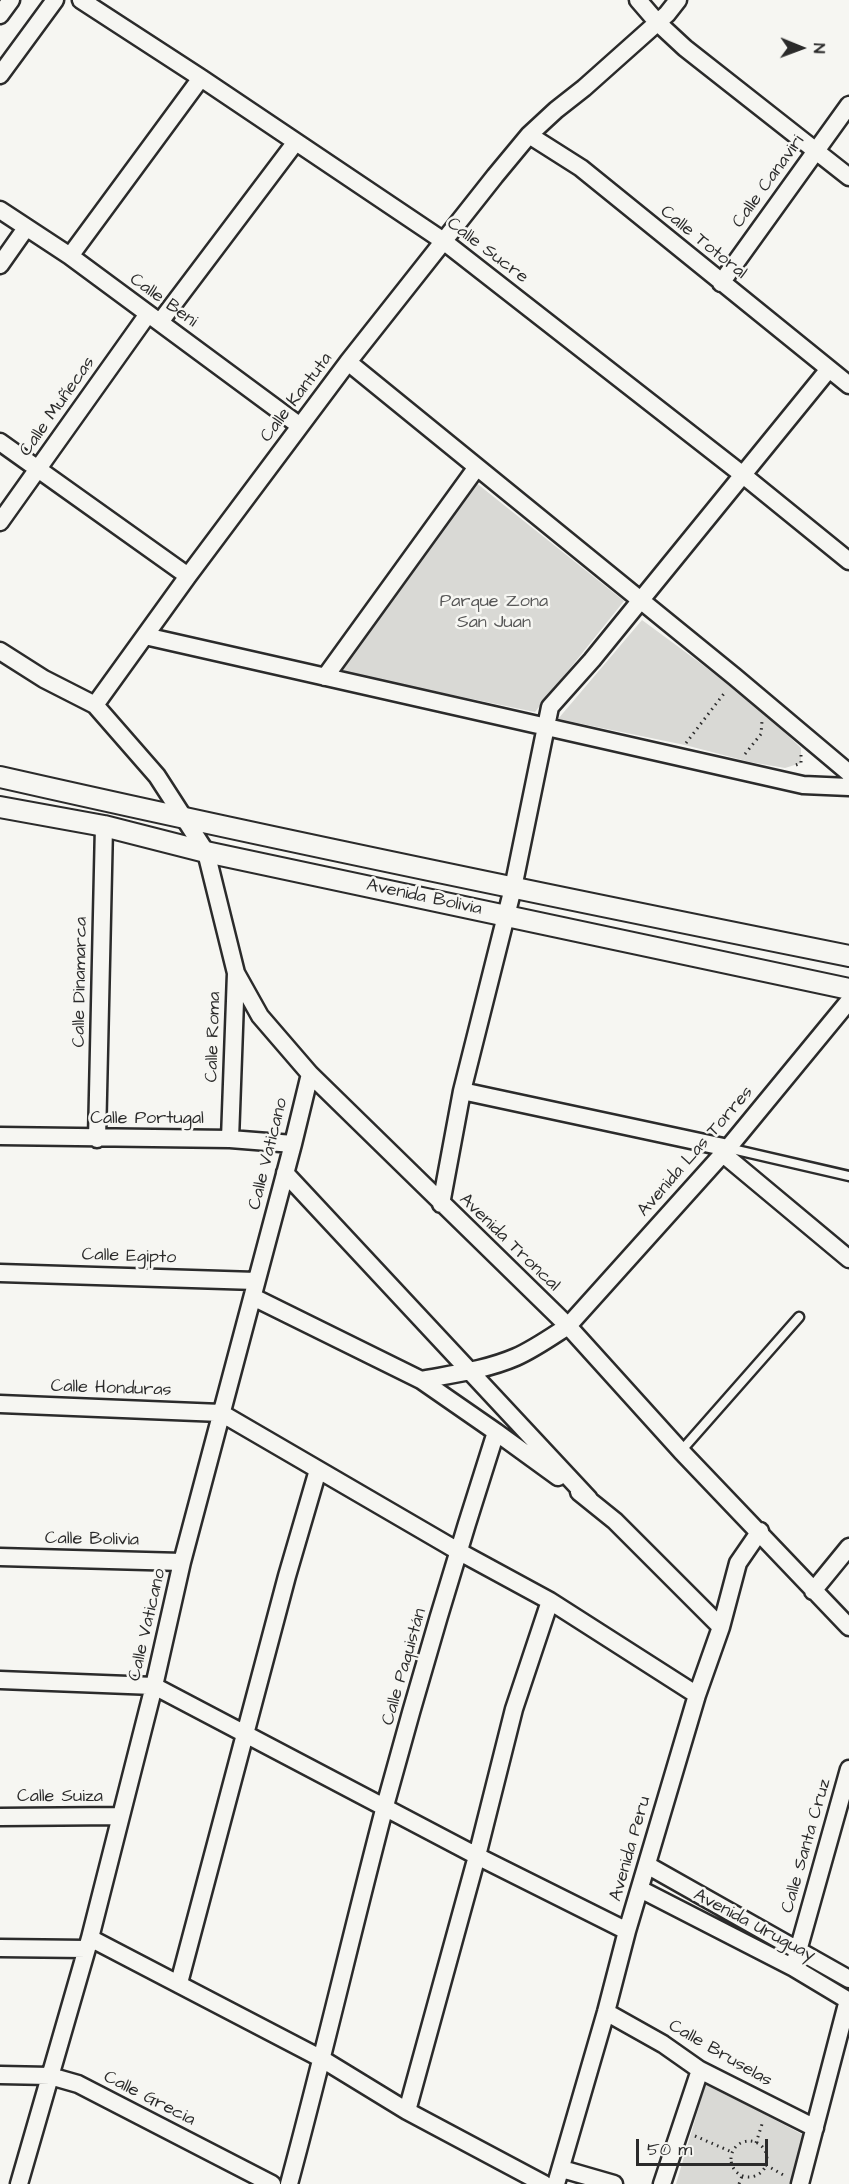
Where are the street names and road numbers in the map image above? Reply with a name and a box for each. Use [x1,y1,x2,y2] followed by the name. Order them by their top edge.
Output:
[728,131,810,233] street label: Calle Canaviri
[655,202,751,284] street label: Calle Totoral
[442,213,532,289] street label: Calle Sucre
[125,269,201,333] street label: Calle Beni
[256,349,338,447] street label: Calle Kantuta
[16,353,100,461] street label: Calle Muñecas
[364,875,484,921] street label: Avenida Bolivia
[69,916,93,1048] street label: Calle Dinamarca
[202,991,226,1083] street label: Calle Roma
[633,1082,759,1222] street label: Avenida Las Torres
[245,1096,293,1212] street label: Calle Vaticano
[90,1108,204,1130] street label: Calle Portugal
[454,1190,564,1296] street label: Avenida Troncal
[81,1245,177,1269] street label: Calle Egipto
[50,1376,172,1402] street label: Calle Honduras
[45,1528,139,1552] street label: Calle Bolivia
[125,1567,171,1683] street label: Calle Vaticano
[378,1606,432,1728] street label: Calle Paquistán
[778,1776,836,1916] street label: Calle Santa Cruz
[17,1786,103,1808] street label: Calle Suiza
[606,1794,656,1904] street label: Avenida Peru
[690,1885,818,1967] street label: Avenida Uruguay
[664,2016,776,2092] street label: Calle Bruselas
[100,2067,198,2131] street label: Calle Grecia

